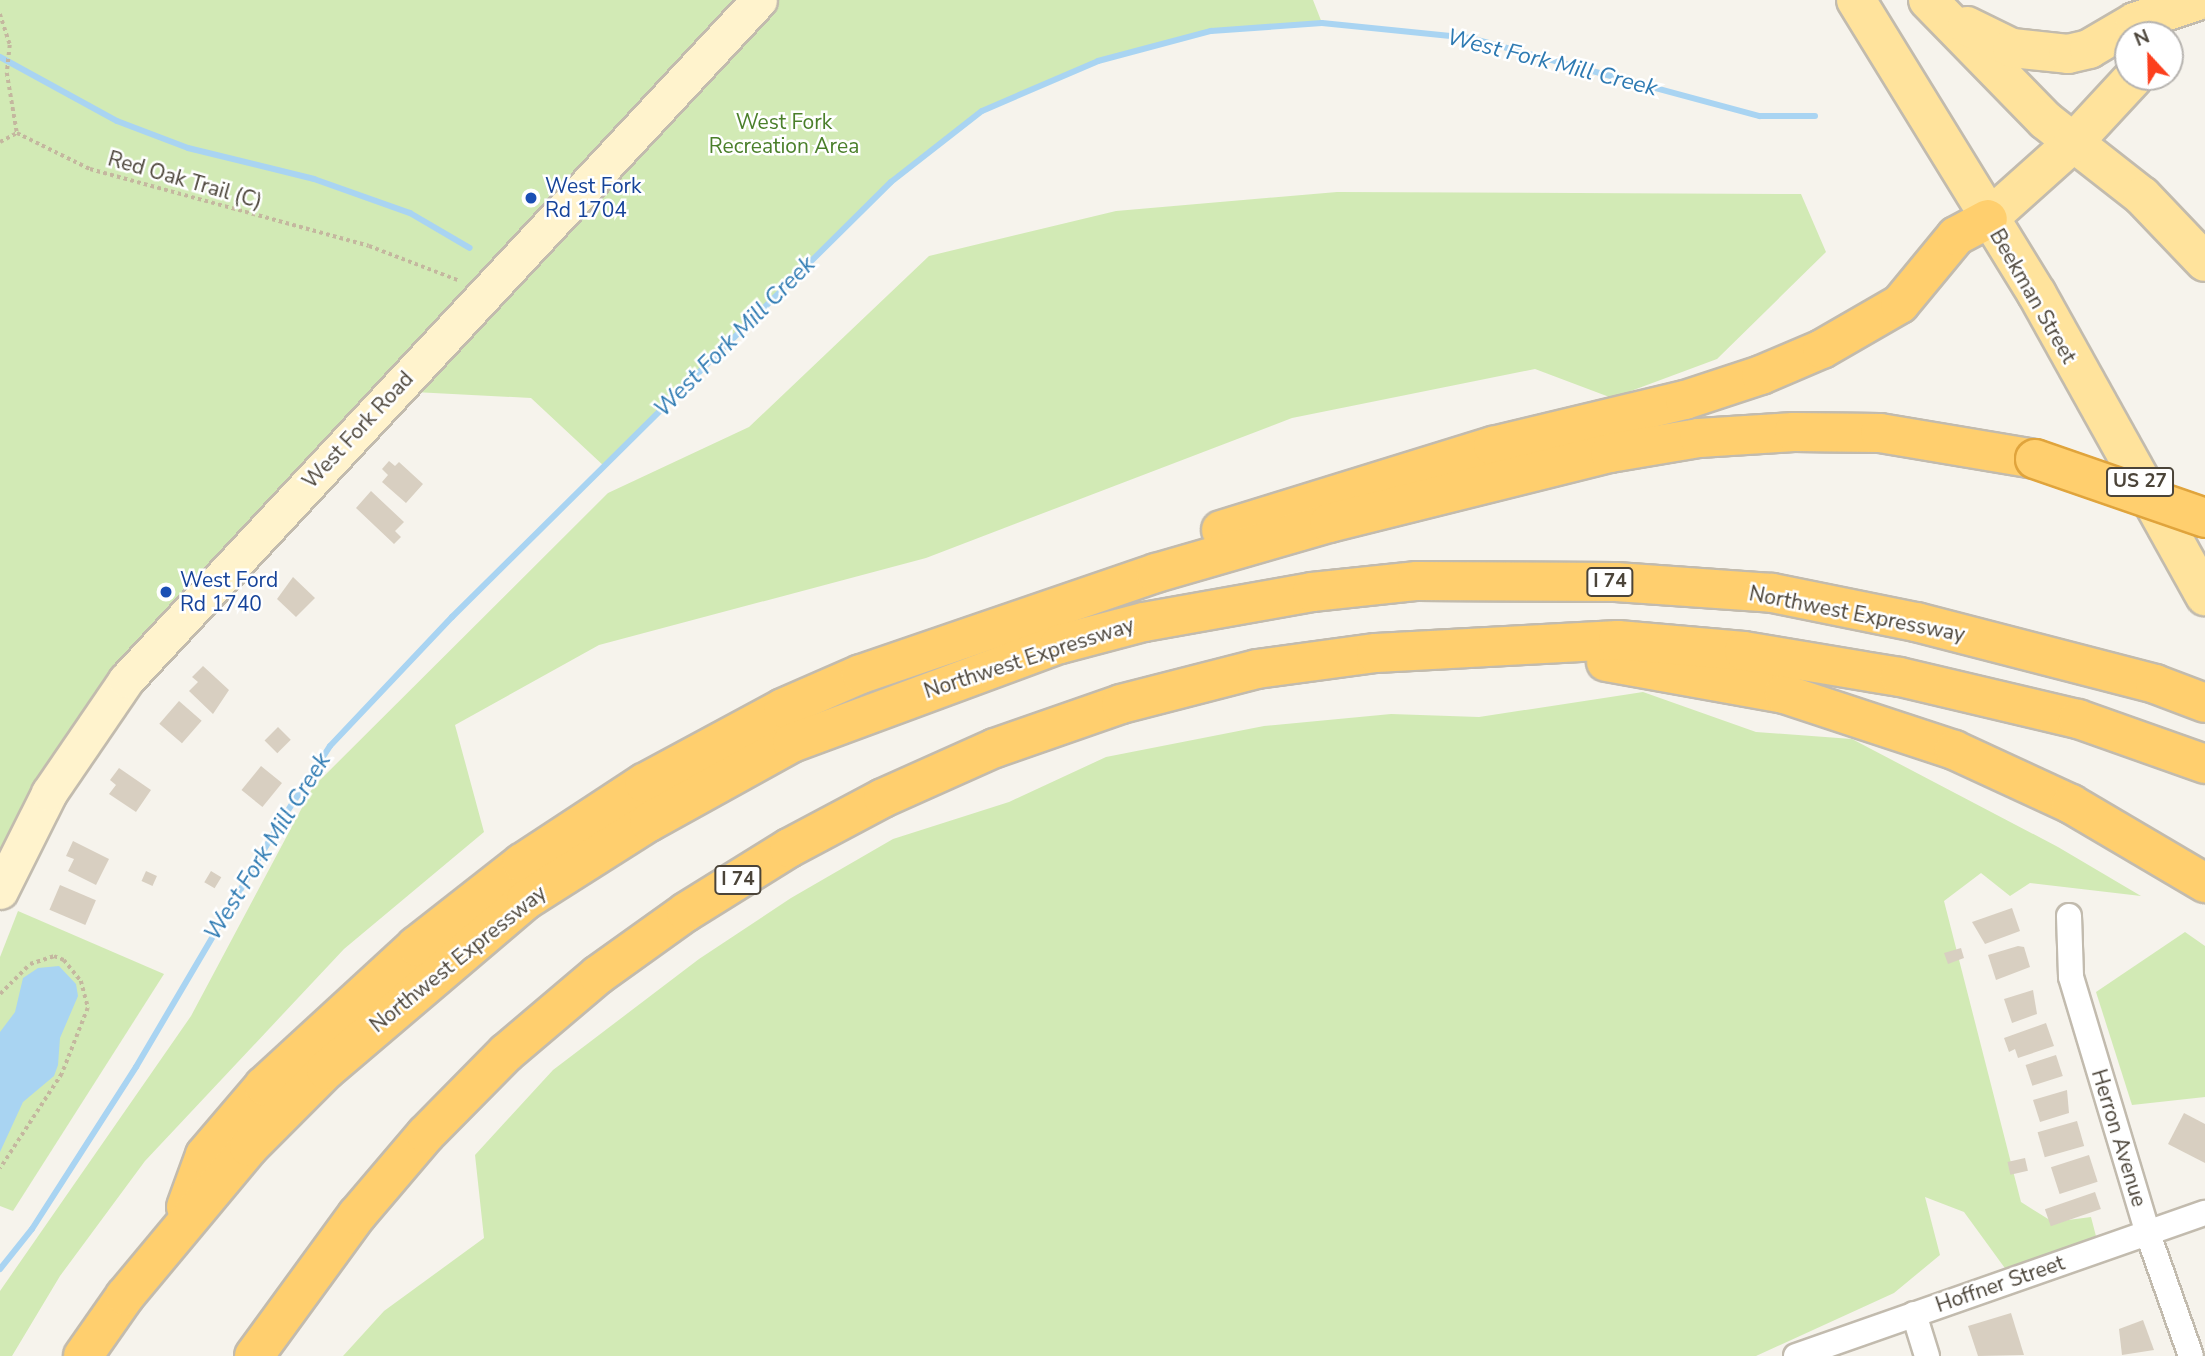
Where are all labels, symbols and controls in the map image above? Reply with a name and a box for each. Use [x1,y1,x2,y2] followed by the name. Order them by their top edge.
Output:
[2114,21,2184,91] north arrow
[1444,24,1660,102] water label: West Fork Mill Creek
[2130,24,2153,53] text: N
[709,109,859,159] park label: West Fork Recreation Area
[105,146,265,214] street label: Red Oak Trail (C)
[545,173,642,223] place label: West Fork Rd 1704
[523,190,539,206] marker: West Fork Rd 1704
[1984,224,2082,368] street label: Beekman Street
[649,251,821,423] water label: West Fork Mill Creek
[297,366,419,494] street label: West Fork Road
[2105,467,2175,498] road number: US 27
[1586,566,1634,597] road number: I 74
[180,567,278,617] place label: West Ford Rd 1740
[1747,581,1967,647] street label: Northwest Expressway
[158,584,174,600] marker: West Ford Rd 1740
[921,612,1137,704] street label: Northwest Expressway
[199,748,337,946] water label: West Fork Mill Creek
[714,864,762,895] road number: I 74
[365,880,551,1038] street label: Northwest Expressway
[2086,1066,2152,1210] street label: Herron Avenue
[1932,1250,2068,1318] street label: Hoffner Street

